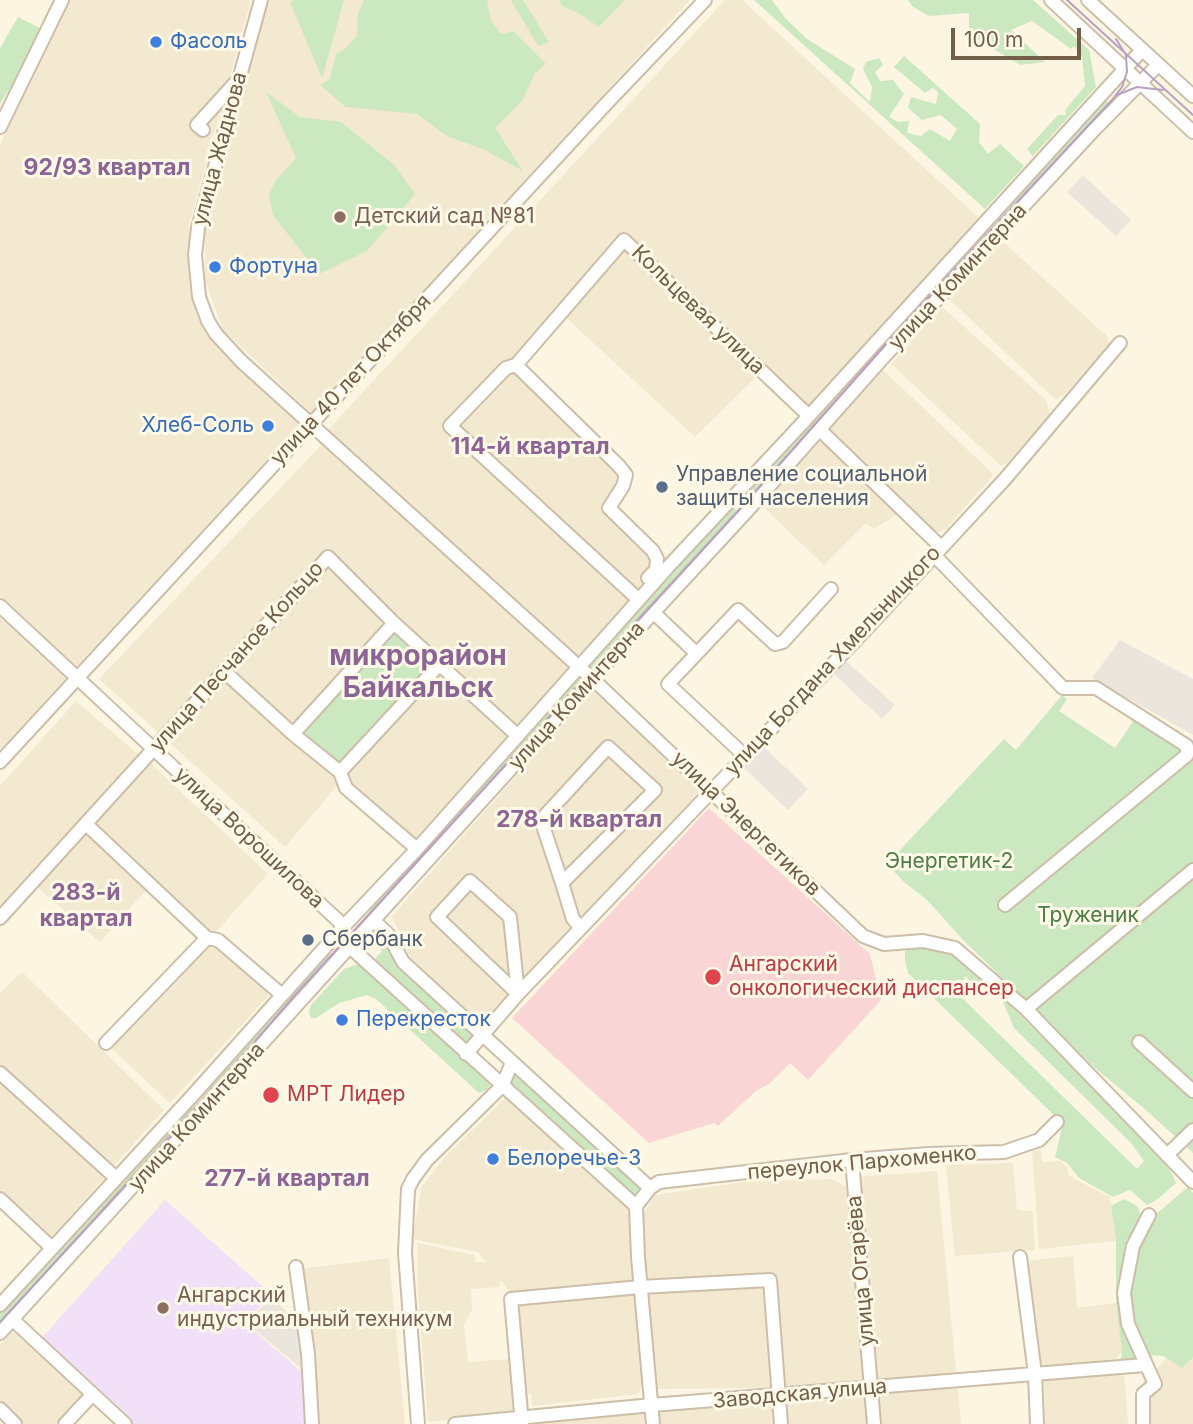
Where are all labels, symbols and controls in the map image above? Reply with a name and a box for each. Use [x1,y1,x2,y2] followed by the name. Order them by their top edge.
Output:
[955,14,1084,58] scale bar
[964,27,1023,52] text: 100 m
[170,29,248,55] place label: Фасоль
[148,34,164,50] marker: Фасоль
[187,69,253,229] street label: улица Жаднова
[24,154,190,182] district label: 92/93 квартал
[884,198,1032,356] street label: улица Коминтерна
[354,204,535,230] place label: Детский сад №81
[332,209,348,225] marker: Детский сад №81
[626,240,770,380] street label: Кольцевая улица
[229,254,318,280] place label: Фортуна
[207,259,223,275] marker: Фортуна
[265,289,437,471] street label: улица 40 лет Октября
[142,413,254,439] place label: Хлеб-Соль
[260,418,276,434] marker: Хлеб-Соль
[450,433,610,461] district label: 114-й квартал
[676,462,927,512] place label: Управление социальной защиты населения
[654,479,670,495] marker: Управление социальной защиты населения
[720,541,946,781] street label: улица Богдана Хмельницкого
[145,557,329,757] street label: улица Песчаное Кольцо
[504,617,650,775] street label: улица Коминтерна
[329,640,507,706] district label: микрорайон Байкальск
[666,746,826,902] street label: улица Энергетиков
[169,762,329,914] street label: улица Ворошилова
[496,806,662,834] district label: 278-й квартал
[885,849,1013,875] park label: Энергетик-2
[39,879,133,933] district label: 283-й квартал
[1037,903,1139,929] park label: Труженик
[322,927,423,953] place label: Сбербанк
[300,932,316,948] marker: Сбербанк
[729,952,1014,1002] place label: Ангарский онкологический диспансер
[703,967,723,987] marker: Ангарский онкологический диспансер
[356,1007,491,1033] place label: Перекресток
[334,1012,350,1028] marker: Перекресток
[124,1038,270,1196] street label: улица Коминтерна
[287,1082,405,1108] place label: МРТ Лидер
[261,1085,281,1105] marker: МРТ Лидер
[746,1140,978,1186] street label: переулок Пархоменко
[507,1146,641,1172] place label: Белоречье-3
[485,1151,501,1167] marker: Белоречье-3
[204,1165,370,1193] district label: 277-й квартал
[842,1195,880,1347] street label: улица Огарёва
[177,1283,452,1333] place label: Ангарский индустриальный техникум
[155,1300,171,1316] marker: Ангарский индустриальный техникум
[712,1374,888,1414] street label: Заводская улица

